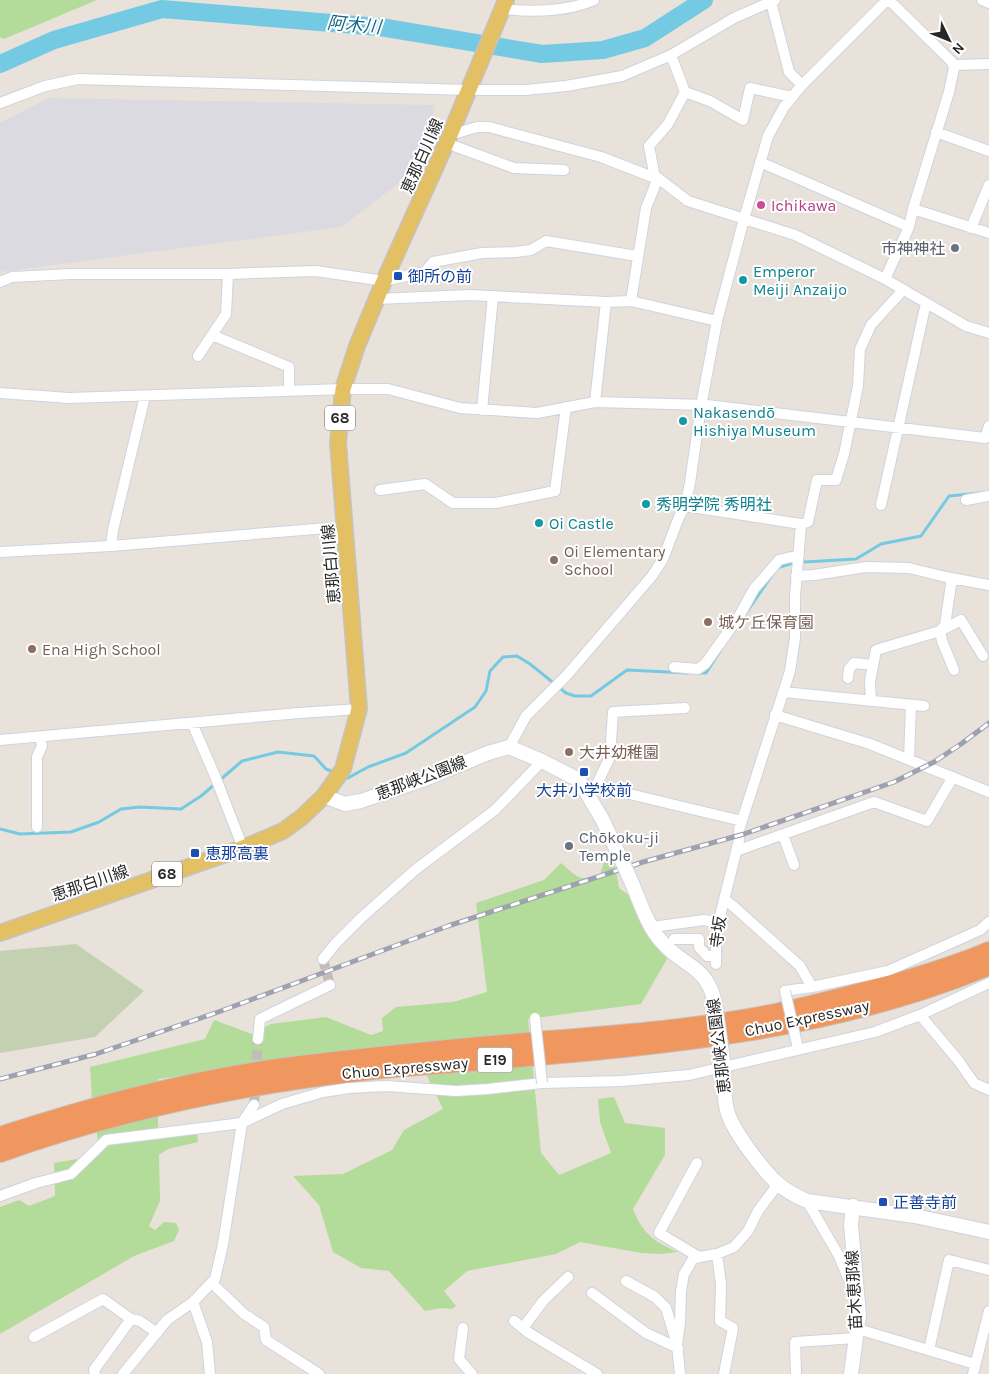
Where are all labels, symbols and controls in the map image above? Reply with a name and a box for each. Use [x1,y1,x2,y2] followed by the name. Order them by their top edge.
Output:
[326,12,384,38] water label: 阿木川
[924,15,974,65] north arrow
[948,39,968,58] text: N
[397,116,447,196] street label: 恵那白川線
[771,196,836,215] place label: Ichikawa
[755,199,767,211] marker: Ichikawa
[881,239,945,258] place label: 市神神社
[949,242,961,254] marker: 市神神社
[753,262,847,299] place label: Emperor Meiji Anzaijo
[408,267,472,286] place label: 御所の前
[392,270,404,282] marker: 御所の前
[737,274,749,286] marker: Emperor Meiji Anzaijo
[693,403,816,440] place label: Nakasendō Hishiya Museum
[325,406,355,430] road number: 68
[677,415,689,427] marker: Nakasendō Hishiya Museum
[656,495,772,514] place label: 秀明学院 秀明社
[640,498,652,510] marker: 秀明学院 秀明社
[549,514,614,533] place label: Oi Castle
[533,517,545,529] marker: Oi Castle
[318,523,344,605] street label: 恵那白川線
[564,542,666,579] place label: Oi Elementary School
[548,554,560,566] marker: Oi Elementary School
[718,613,814,632] place label: 城ケ丘保育園
[702,616,714,628] marker: 城ケ丘保育園
[42,640,161,659] place label: Ena High School
[26,643,38,655] marker: Ena High School
[579,743,659,762] place label: 大井幼稚園
[563,746,575,758] marker: 大井幼稚園
[373,752,469,804] street label: 恵那峡公園線
[578,766,590,778] marker: 大井小学校前
[536,781,632,800] place label: 大井小学校前
[579,828,659,865] place label: Chōkoku-ji Temple
[563,840,575,852] marker: Chōkoku-ji Temple
[205,844,269,863] place label: 恵那高裏
[189,847,201,859] marker: 恵那高裏
[49,861,131,905] street label: 恵那白川線
[152,862,182,886] road number: 68
[706,915,730,949] street label: 寺坂
[743,995,872,1040] street label: Chuo Expressway
[704,997,734,1095] street label: 恵那峡公園線
[478,1048,512,1072] road number: E19
[341,1053,470,1083] street label: Chuo Expressway
[893,1193,957,1212] place label: 正善寺前
[877,1196,889,1208] marker: 正善寺前
[842,1250,866,1330] street label: 苗木恵那線

